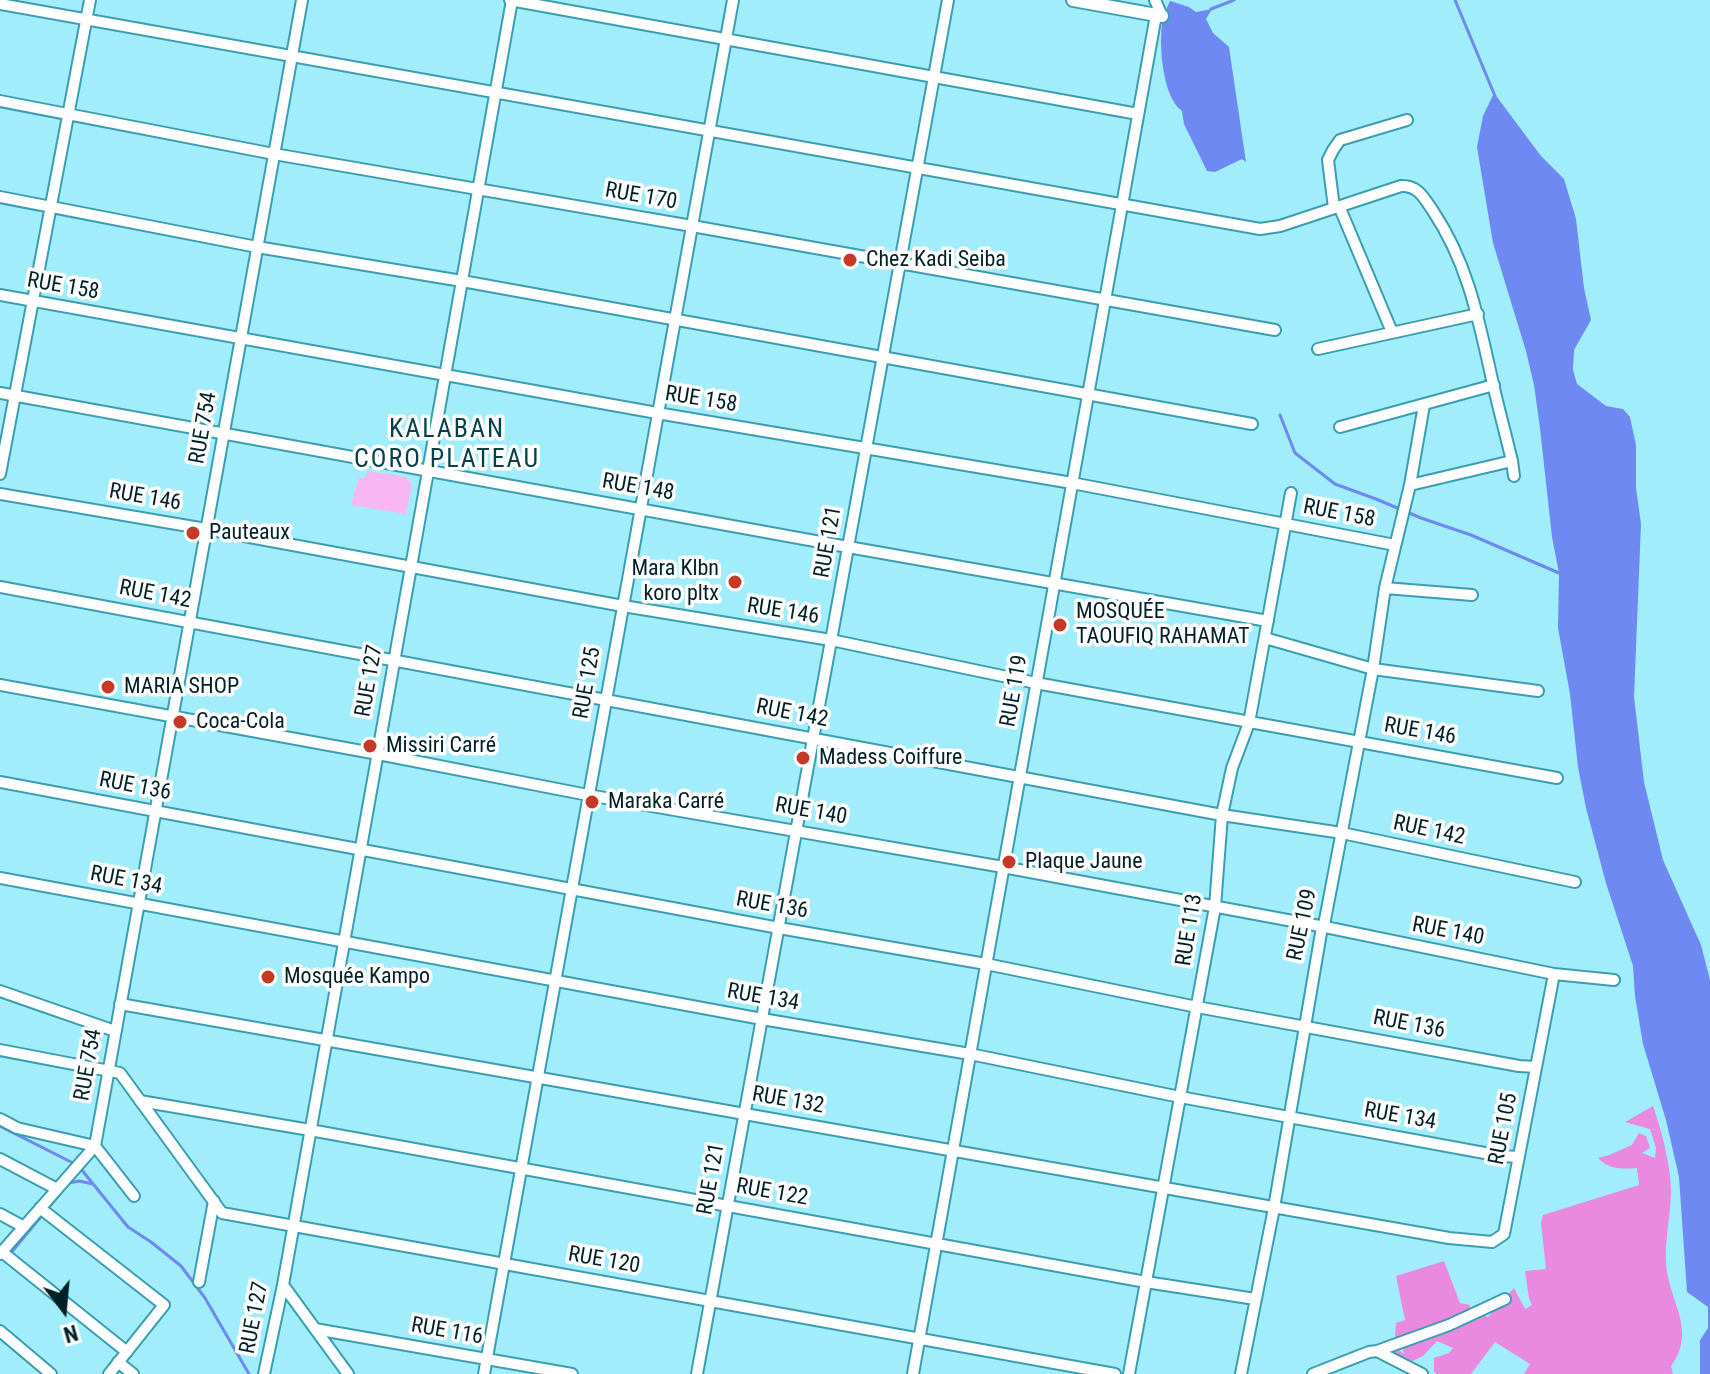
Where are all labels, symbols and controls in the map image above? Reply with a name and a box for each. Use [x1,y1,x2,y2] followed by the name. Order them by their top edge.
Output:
[603,178,679,216] street label: RUE 170
[866,247,1006,273] place label: Chez Kadi Seiba
[841,251,859,269] marker: Chez Kadi Seiba
[25,268,101,306] street label: RUE 158
[663,381,739,419] street label: RUE 158
[185,390,223,466] street label: RUE 754
[354,414,540,476] district label: KALABAN CORO PLATEAU
[600,469,676,507] street label: RUE 148
[107,479,183,517] street label: RUE 146
[1301,494,1377,534] street label: RUE 158
[810,504,848,580] street label: RUE 121
[209,520,290,546] place label: Pauteaux
[184,524,202,542] marker: Pauteaux
[631,556,719,608] place label: Mara Klbn koro pltx
[726,573,744,591] marker: Mara Klbn koro pltx
[117,575,193,615] street label: RUE 142
[745,593,821,631] street label: RUE 146
[1076,599,1250,650] place label: MOSQUÉE TAOUFIQ RAHAMAT
[1051,616,1069,634] marker: MOSQUÉE TAOUFIQ RAHAMAT
[351,643,389,719] street label: RUE 127
[569,645,607,721] street label: RUE 125
[996,653,1034,729] street label: RUE 119
[124,674,239,700] place label: MARIA SHOP
[99,678,117,696] marker: MARIA SHOP
[754,694,830,734] street label: RUE 142
[196,709,285,735] place label: Coca-Cola
[171,713,189,731] marker: Coca-Cola
[1382,713,1458,751] street label: RUE 146
[386,733,496,759] place label: Missiri Carré
[361,737,379,755] marker: Missiri Carré
[819,745,962,771] place label: Madess Coiffure
[794,749,812,767] marker: Madess Coiffure
[97,767,173,807] street label: RUE 136
[608,789,724,815] place label: Maraka Carré
[583,793,601,811] marker: Maraka Carré
[773,793,849,831] street label: RUE 140
[1391,811,1467,851] street label: RUE 142
[1025,849,1143,875] place label: Plaque Jaune
[1000,853,1018,871] marker: Plaque Jaune
[88,861,164,901] street label: RUE 134
[734,887,810,925] street label: RUE 136
[1283,887,1323,963] street label: RUE 109
[1171,892,1209,968] street label: RUE 113
[1410,912,1486,952] street label: RUE 140
[284,964,430,990] place label: Mosquée Kampo
[259,968,277,986] marker: Mosquée Kampo
[725,979,801,1017] street label: RUE 134
[1371,1005,1447,1045] street label: RUE 136
[70,1027,108,1103] street label: RUE 754
[750,1082,826,1120] street label: RUE 132
[1484,1091,1524,1167] street label: RUE 105
[1362,1098,1438,1136] street label: RUE 134
[693,1141,731,1217] street label: RUE 121
[734,1174,810,1212] street label: RUE 122
[566,1242,642,1280] street label: RUE 120
[24,1270,104,1350] north arrow
[235,1280,275,1356] street label: RUE 127
[409,1313,485,1351] street label: RUE 116
[61,1320,81,1347] text: N

